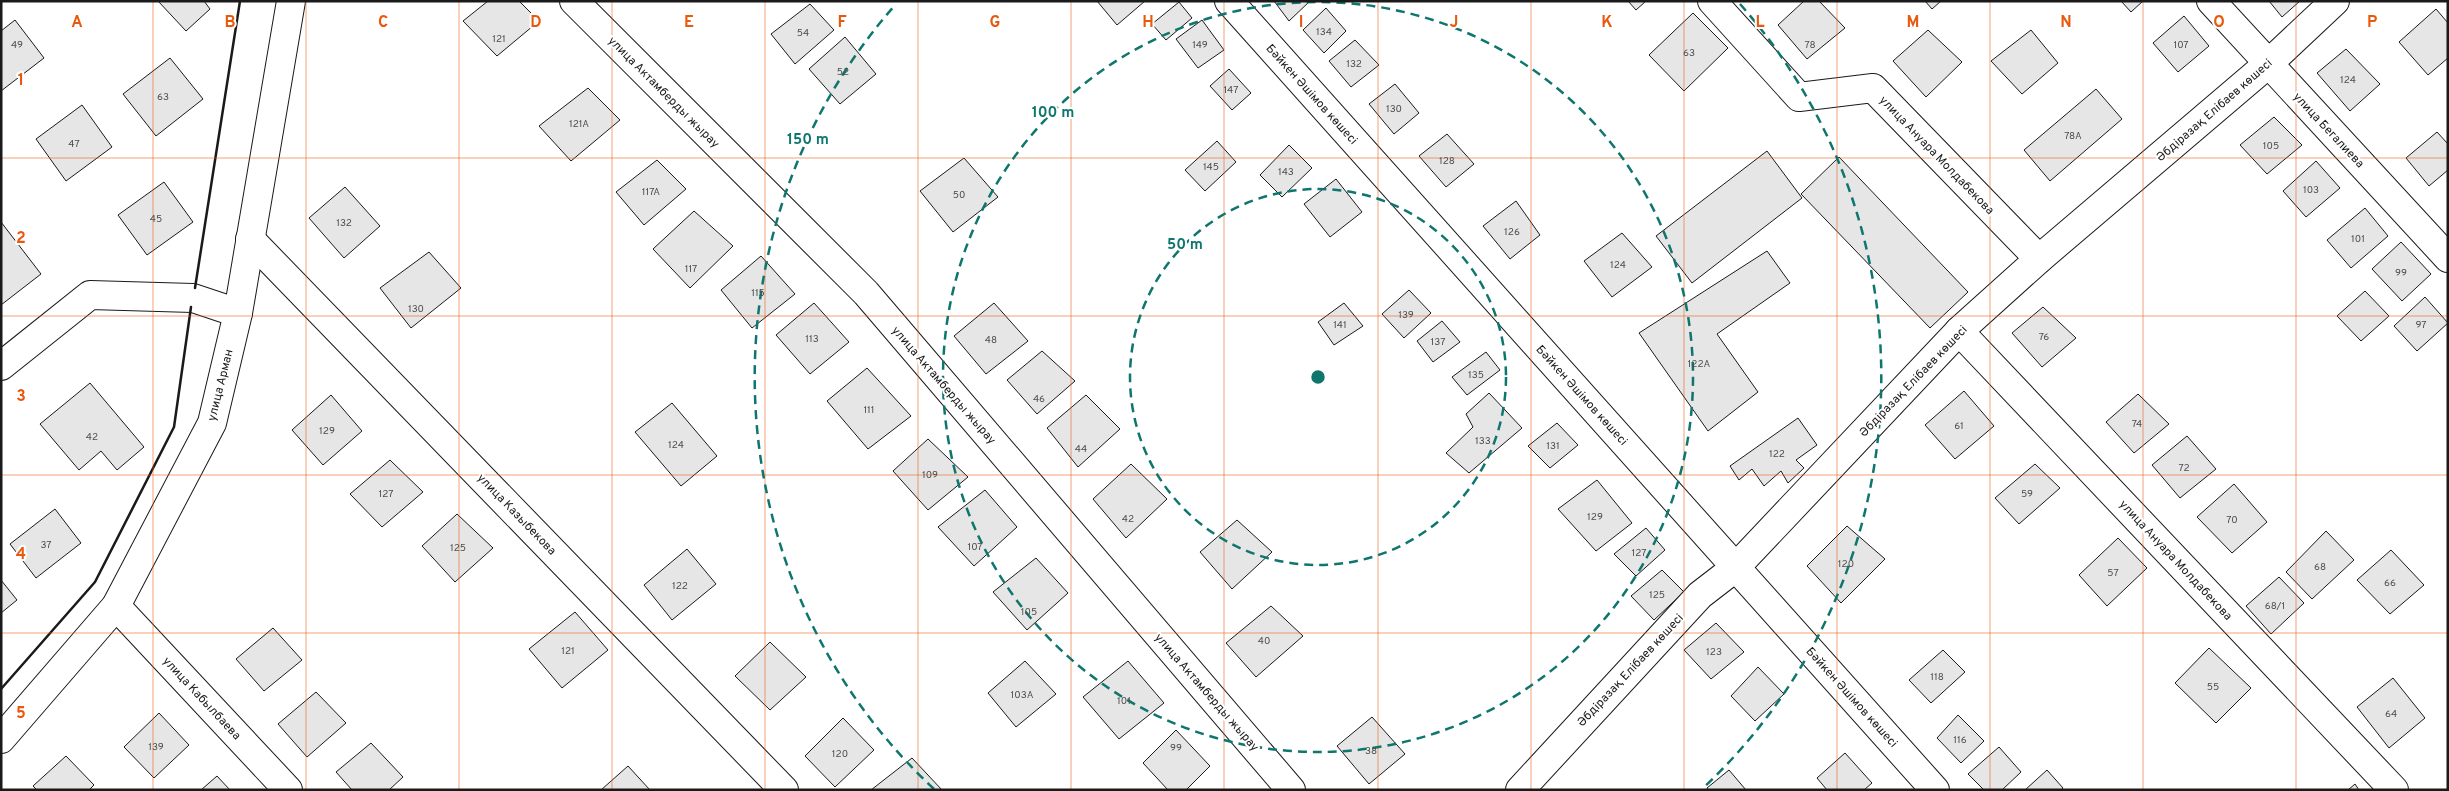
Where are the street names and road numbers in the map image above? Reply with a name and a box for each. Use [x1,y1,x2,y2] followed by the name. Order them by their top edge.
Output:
[604,33,723,152] street label: улица Актамберды жырау
[1262,41,1361,148] street label: Бәйкен Әшімов көшесі
[2153,56,2276,166] street label: Әбдіразақ Елібаев көшесі
[2289,90,2367,172] street label: улица Бегалиева
[1875,93,1997,219] street label: улица Ануара Молдабекова
[1856,322,1971,441] street label: Әбдіразақ Елібаев көшесі
[888,323,999,448] street label: улица Актамберды жырау
[1532,342,1631,449] street label: Бәйкен Әшімов көшесі
[204,348,238,423] street label: улица Арман
[473,470,559,559] street label: улица Казыбекова
[2115,497,2235,624] street label: улица Ануара Молдабекова
[1574,611,1687,731] street label: Әбдіразақ Елібаев көшесі
[1151,630,1262,755] street label: улица Актамберды жырау
[1802,644,1901,751] street label: Бәйкен Әшімов көшесі
[159,654,244,744] street label: улица Кабылбаева

